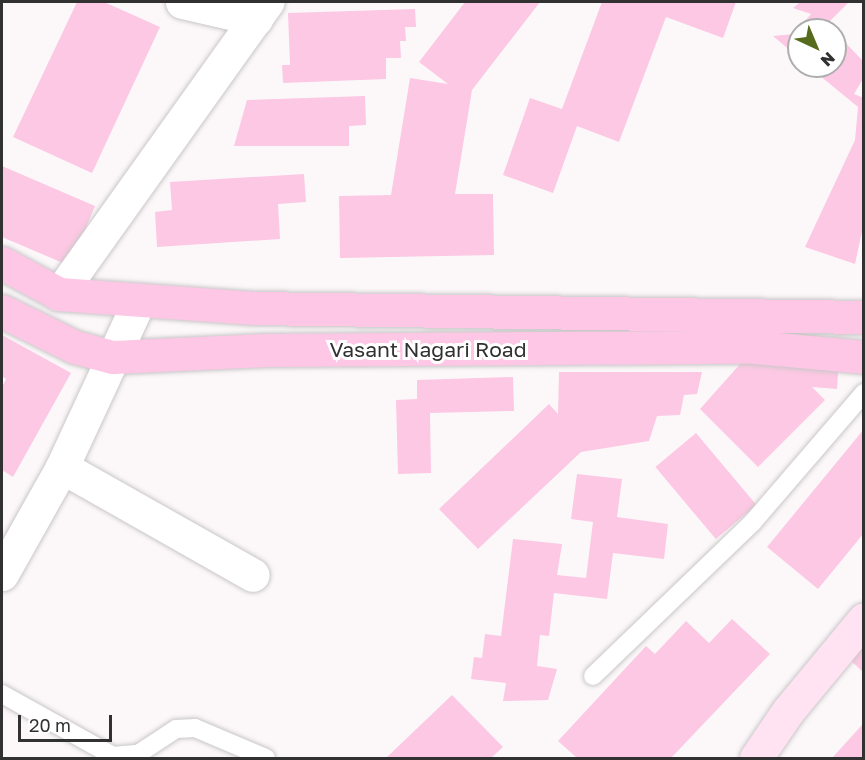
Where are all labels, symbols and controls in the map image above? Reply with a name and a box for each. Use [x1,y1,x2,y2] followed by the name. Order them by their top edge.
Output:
[787,18,847,78] north arrow
[817,48,839,71] text: N
[329,336,527,362] street label: Vasant Nagari Road
[21,703,116,741] scale bar
[29,714,71,736] text: 20 m

